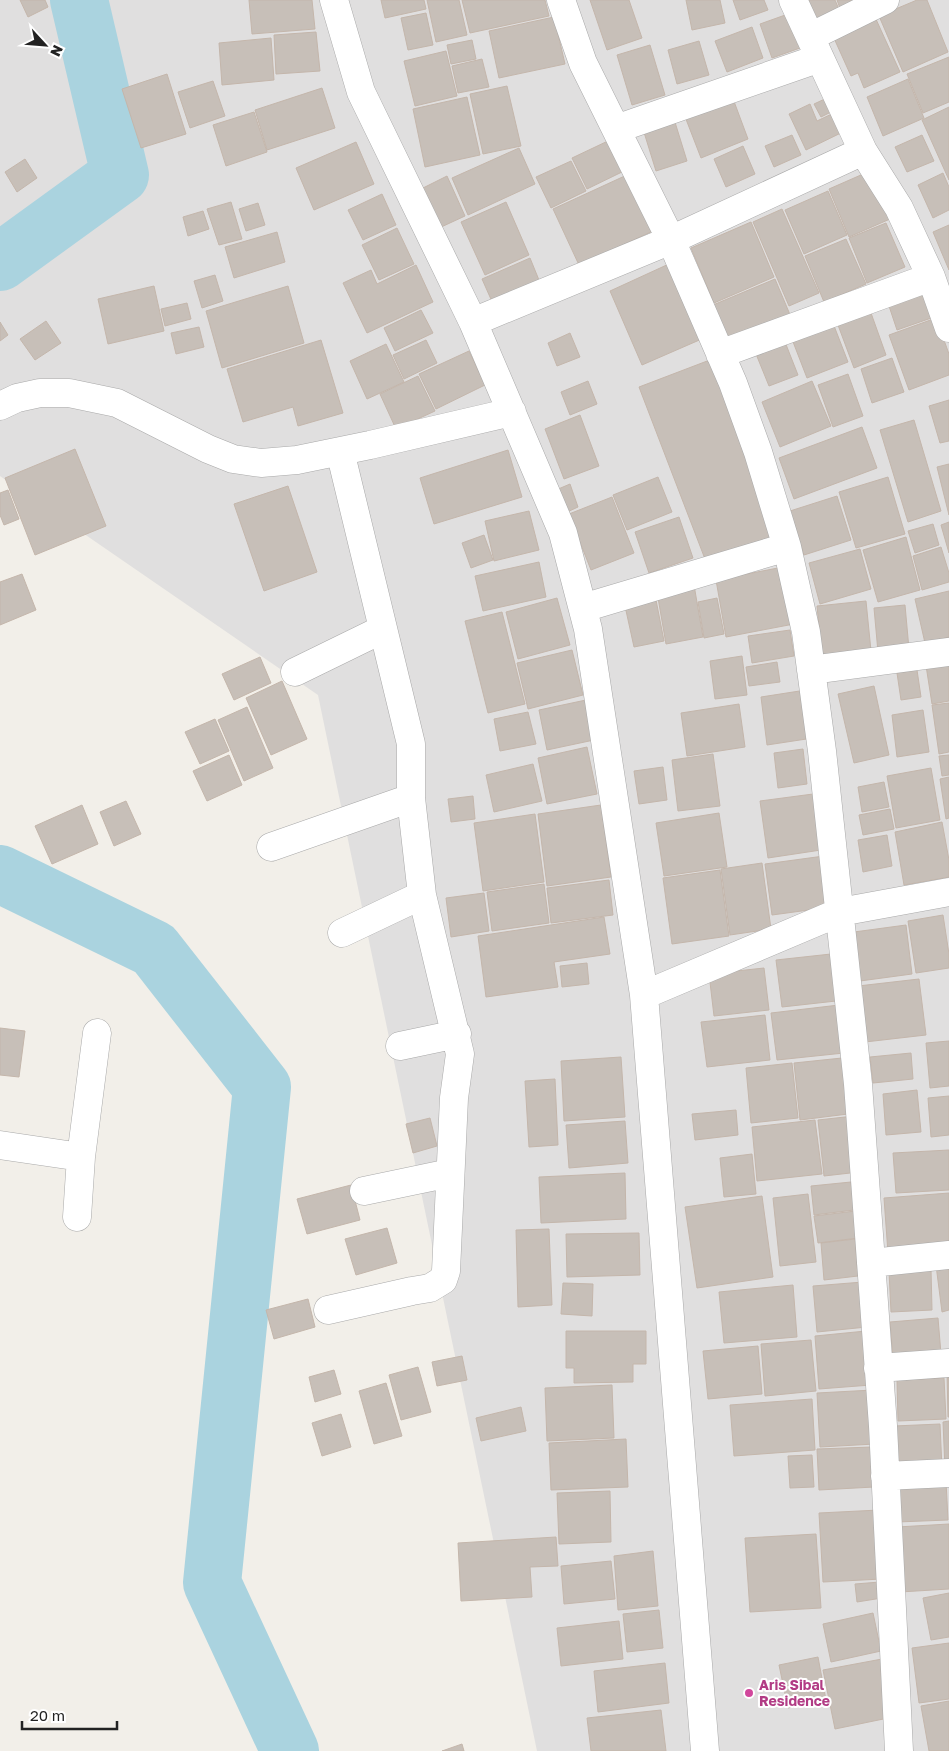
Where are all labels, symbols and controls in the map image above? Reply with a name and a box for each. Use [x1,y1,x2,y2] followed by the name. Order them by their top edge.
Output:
[20,20,70,70] north arrow
[47,42,67,59] text: N
[759,1676,830,1709] place label: Aris Sibal Residence
[743,1687,755,1699] marker: Aris Sibal Residence
[22,1698,118,1730] scale bar
[30,1706,65,1724] text: 20 m

